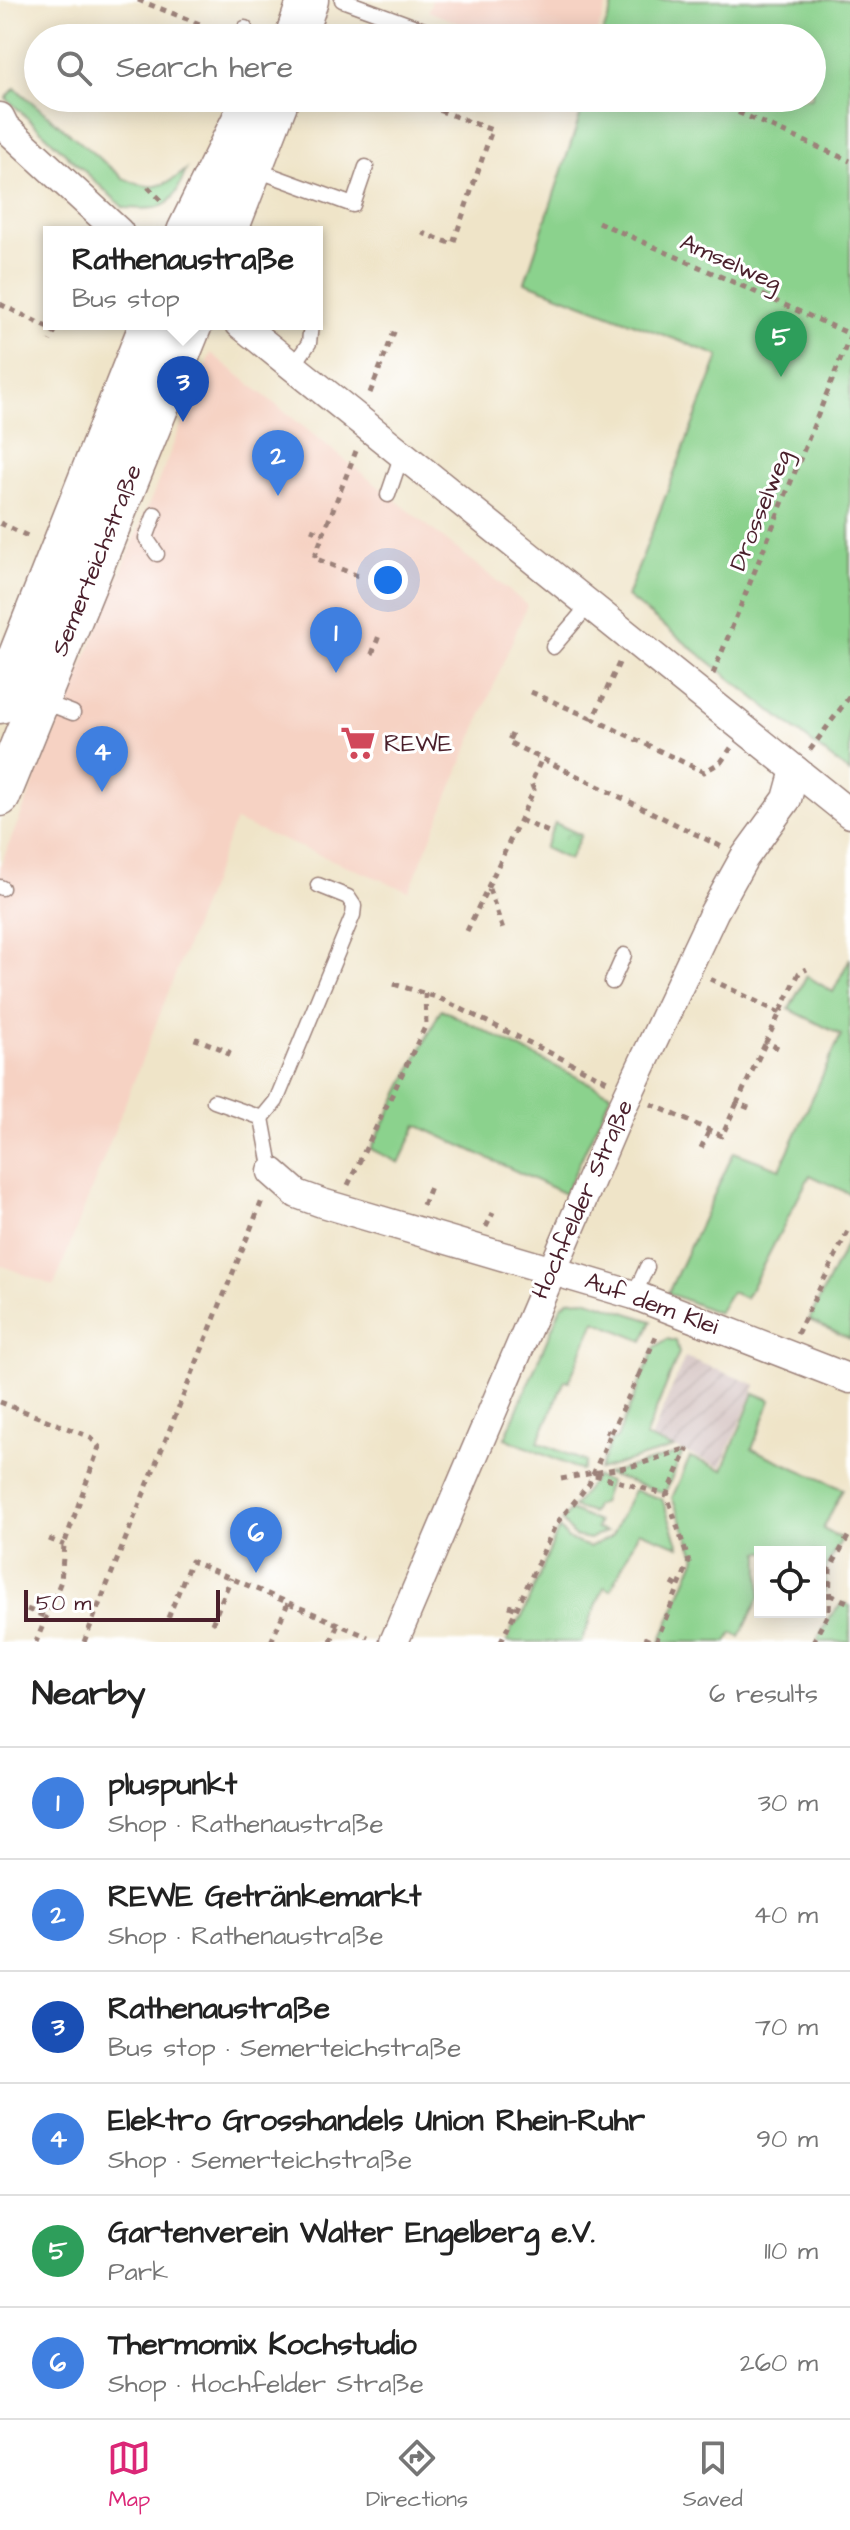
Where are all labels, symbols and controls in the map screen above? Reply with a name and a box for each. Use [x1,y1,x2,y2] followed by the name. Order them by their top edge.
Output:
[24,24,826,112] search box
[52,46,96,90] icon: search
[116,47,293,89] text: Search here
[674,225,787,301] street label: Amselweg
[43,226,323,330] popup
[72,239,294,281] text: Rathenaustraße
[72,281,180,317] text: Bus stop
[755,311,807,377] pin: 5
[157,356,209,422] pin: 3
[252,430,304,496] pin: 2
[721,445,802,576] street label: Drosselweg
[43,459,151,661] street label: Semerteichstraße
[368,560,408,600] your location
[310,607,362,673] pin: 1
[339,724,377,762] supermarket icon: REWE
[76,726,128,792] pin: 4
[384,727,452,761] place label: REWE
[524,1094,642,1304] street label: Hochfelder Straße
[580,1264,724,1344] street label: Auf dem Klei
[230,1507,282,1573] pin: 6
[754,1546,826,1618] map controls
[754,1546,826,1618] button: locate
[24,1586,220,1622] scale bar
[36,1588,91,1619] text: 50 m
[32,1670,146,1718] text: Nearby
[709,1676,818,1712] text: 6 results
[108,1764,237,1806] text: pluspunkt
[56,1785,60,1821] text: 1
[758,1785,818,1821] text: 30 m
[108,1806,384,1842] text: Shop · Rathenaustraße
[108,1876,421,1918] text: REWE Getränkemarkt
[51,1897,65,1933] text: 2
[753,1897,818,1933] text: 40 m
[108,1918,384,1954] text: Shop · Rathenaustraße
[108,1988,330,2030] text: Rathenaustraße
[51,2009,65,2045] text: 3
[755,2009,818,2045] text: 70 m
[108,2030,461,2066] text: Bus stop · Semerteichstraße
[108,2100,645,2142] text: Elektro Grosshandels Union Rhein-Ruhr
[49,2121,67,2157] text: 4
[756,2121,818,2157] text: 90 m
[108,2142,412,2178] text: Shop · Semerteichstraße
[108,2212,595,2254] text: Gartenverein Walter Engelberg e.V.
[49,2233,67,2269] text: 5
[764,2233,818,2269] text: 110 m
[108,2254,168,2290] text: Park
[108,2324,417,2366] text: Thermomix Kochstudio
[50,2345,66,2381] text: 6
[740,2345,818,2381] text: 260 m
[108,2366,424,2402] text: Shop · Hochfelder Straße
[107,2436,151,2515] tab: Map
[366,2436,468,2515] tab: Directions
[683,2436,743,2515] tab: Saved

